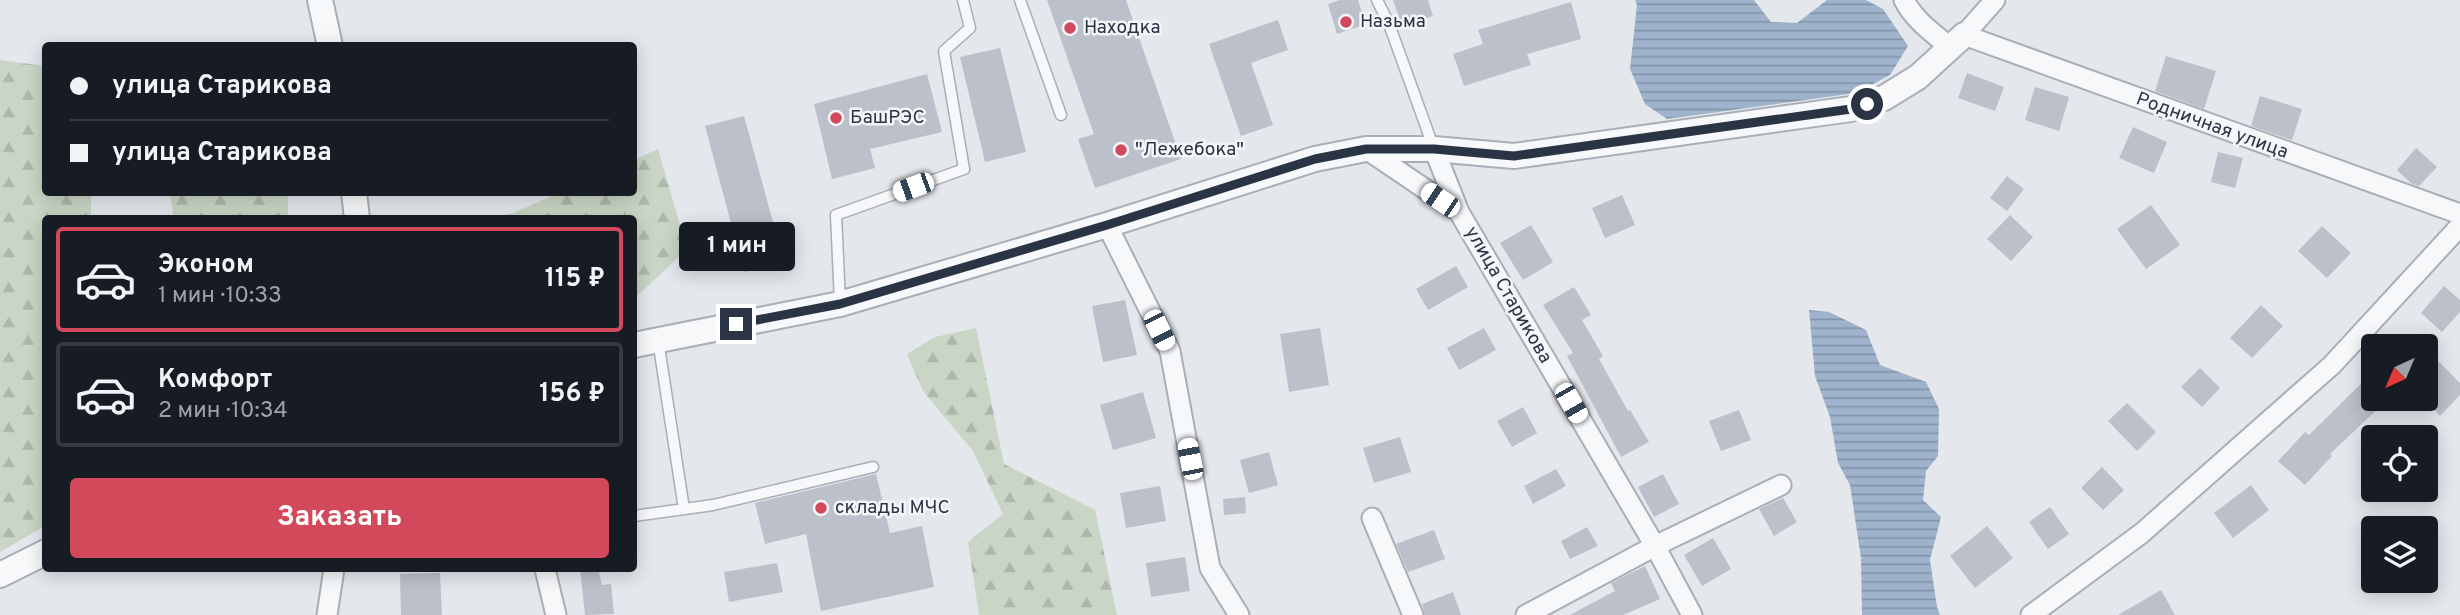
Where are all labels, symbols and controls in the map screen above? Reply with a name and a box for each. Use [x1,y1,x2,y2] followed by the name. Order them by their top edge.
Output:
[1360,10,1426,34] place label: Назьма
[1338,14,1354,30] marker: Назьма
[1084,16,1161,40] place label: Находка
[1062,20,1078,36] marker: Находка
[112,70,332,103] text: улица Старикова
[2133,87,2291,165] street label: Родничная улица
[1851,88,1883,120] route start
[850,106,925,130] place label: БашРЭС
[828,110,844,126] marker: БашРЭС
[112,137,332,170] text: улица Старикова
[1135,138,1244,162] place label: "Лежебока"
[1113,142,1129,158] marker: "Лежебока"
[890,170,937,204] car
[1417,180,1464,220] car
[678,222,794,272] callout: 1 мин
[1459,222,1557,368] street label: улица Старикова
[707,232,767,261] text: 1 мин
[74,248,137,311] icon: car
[158,249,254,282] text: Эконом
[545,263,605,296] text: 115 ₽
[158,282,282,311] text: 1 мин · 10:33
[1141,307,1178,353] car
[720,308,752,340] route end
[2361,334,2438,411] north arrow
[2361,334,2438,593] map controls
[74,363,137,426] icon: car
[158,364,272,397] text: Комфорт
[539,378,605,411] text: 156 ₽
[1552,380,1591,426] car
[158,397,288,426] text: 2 мин · 10:34
[2361,425,2438,502] button: locate
[1176,436,1205,482] car
[70,478,609,558] button: Заказать
[835,496,950,520] place label: склады МЧС
[813,500,829,516] marker: склады МЧС
[2361,516,2438,593] button: layers

